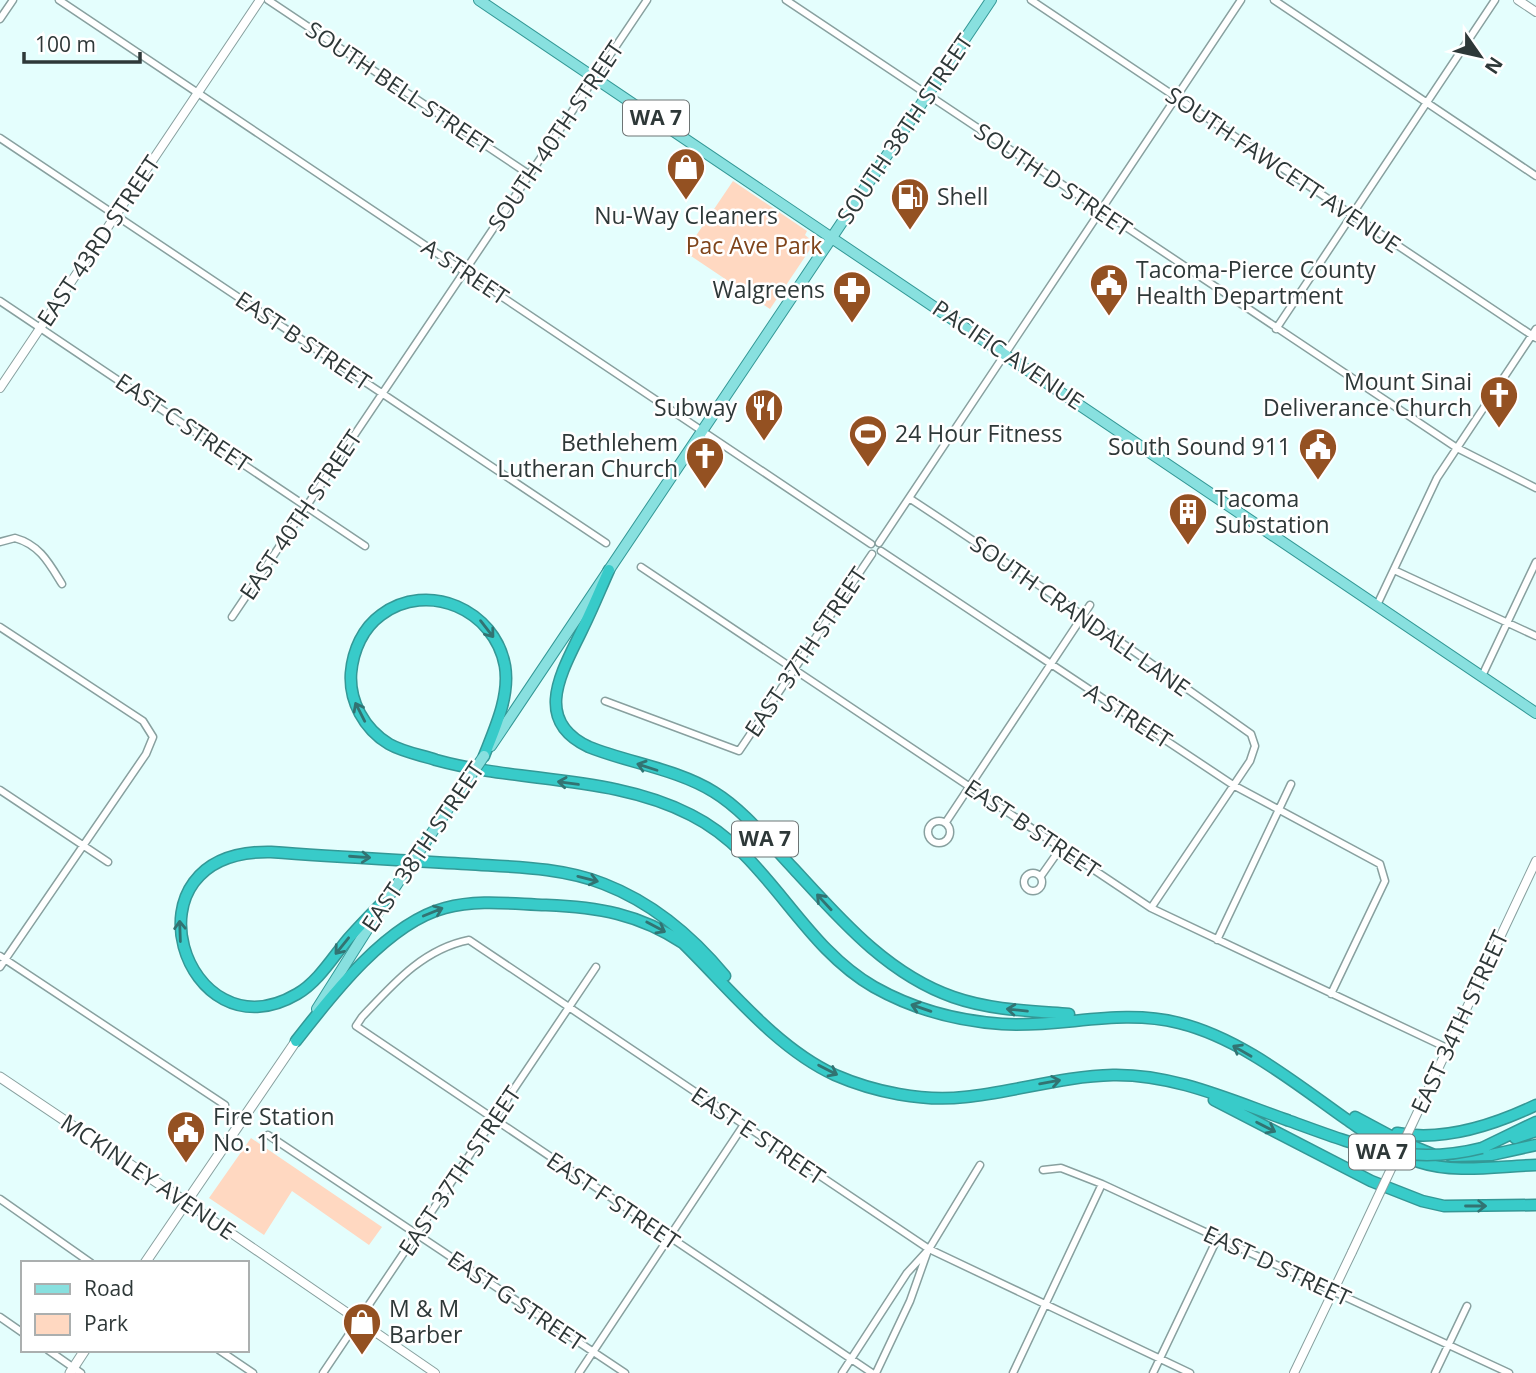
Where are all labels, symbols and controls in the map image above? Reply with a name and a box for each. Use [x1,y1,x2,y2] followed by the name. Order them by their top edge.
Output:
[300,13,499,162] street label: SOUTH BELL STREET
[24,21,140,65] scale bar
[1445,21,1515,91] north arrow
[829,27,980,230] street label: SOUTH 38TH STREET
[35,30,96,58] text: 100 m
[480,34,631,237] street label: SOUTH 40TH STREET
[1479,52,1509,79] text: N
[1160,78,1407,260] street label: SOUTH FAWCETT AVENUE
[623,100,689,136] road number: WA 7
[969,115,1139,244] street label: SOUTH D STREET
[665,146,707,201] shop icon: Nu-Way Cleaners
[29,149,167,332] street label: EAST 43RD STREET
[889,176,931,231] fuel station icon: Shell
[937,180,988,212] place label: Shell
[594,199,778,231] place label: Nu-Way Cleaners
[686,229,822,261] park label: Pac Ave Park
[416,230,515,312] street label: A STREET
[1136,253,1376,311] place label: Tacoma-Pierce County Health Department
[1088,262,1130,317] public building icon: Tacoma-Pierce County Health Department
[831,269,873,324] pharmacy icon: Walgreens
[712,273,825,305] place label: Walgreens
[229,283,378,398] street label: EAST B STREET
[927,292,1090,417] street label: PACIFIC AVENUE
[110,365,258,479] street label: EAST C STREET
[1263,365,1472,423] place label: Mount Sinai Deliverance Church
[1478,374,1520,429] church icon: Mount Sinai Deliverance Church
[743,387,785,442] restaurant icon: Subway
[654,391,737,423] place label: Subway
[847,413,889,468] sports icon: 24 Hour Fitness
[895,417,1062,449] place label: 24 Hour Fitness
[231,423,369,606] street label: EAST 40TH STREET
[497,426,678,484] place label: Bethlehem Lutheran Church
[1297,426,1339,481] public building icon: South Sound 911
[1108,430,1291,462] place label: South Sound 911
[684,435,726,490] church icon: Bethlehem Lutheran Church
[1215,482,1330,540] place label: Tacoma Substation
[1167,491,1209,546] building icon: Tacoma Substation
[964,527,1197,703] street label: SOUTH CRANDALL LANE
[736,560,874,743] street label: EAST 37TH STREET
[480,619,495,638] one-way arrow
[1079,675,1179,756] street label: A STREET
[353,702,367,723] one-way arrow
[353,755,491,938] street label: EAST 38TH STREET
[637,759,659,772] one-way arrow
[958,771,1107,886] street label: EAST B STREET
[557,777,580,790] one-way arrow
[732,822,798,856] road number: WA 7
[348,851,371,864] one-way arrow
[576,873,599,886] one-way arrow
[816,894,833,911] one-way arrow
[422,905,444,918] one-way arrow
[174,919,187,942] one-way arrow
[645,921,666,934] one-way arrow
[1403,925,1516,1118] street label: EAST 34TH STREET
[334,936,350,954] one-way arrow
[911,1001,933,1013] one-way arrow
[1006,1003,1029,1016] one-way arrow
[1233,1044,1253,1058] one-way arrow
[818,1064,838,1078] one-way arrow
[1038,1075,1061,1089] one-way arrow
[390,1079,528,1262] street label: EAST 37TH STREET
[685,1079,832,1192] street label: EAST E STREET
[213,1100,335,1158] place label: Fire Station No. 11
[55,1106,242,1247] street label: MCKINLEY AVENUE
[165,1109,207,1164] public building icon: Fire Station No. 11
[1256,1120,1276,1134] one-way arrow
[1349,1134,1415,1170] road number: WA 7
[541,1144,687,1257] street label: EAST F STREET
[1465,1199,1488,1213] one-way arrow
[1199,1217,1357,1313] street label: EAST D STREET
[442,1242,592,1358] street label: EAST G STREET
[21,1261,248,1352] legend
[84,1274,134,1302] text: Road
[389,1292,463,1350] place label: M & M Barber
[341,1301,383,1356] shop icon: M & M Barber
[84,1309,128,1337] text: Park

